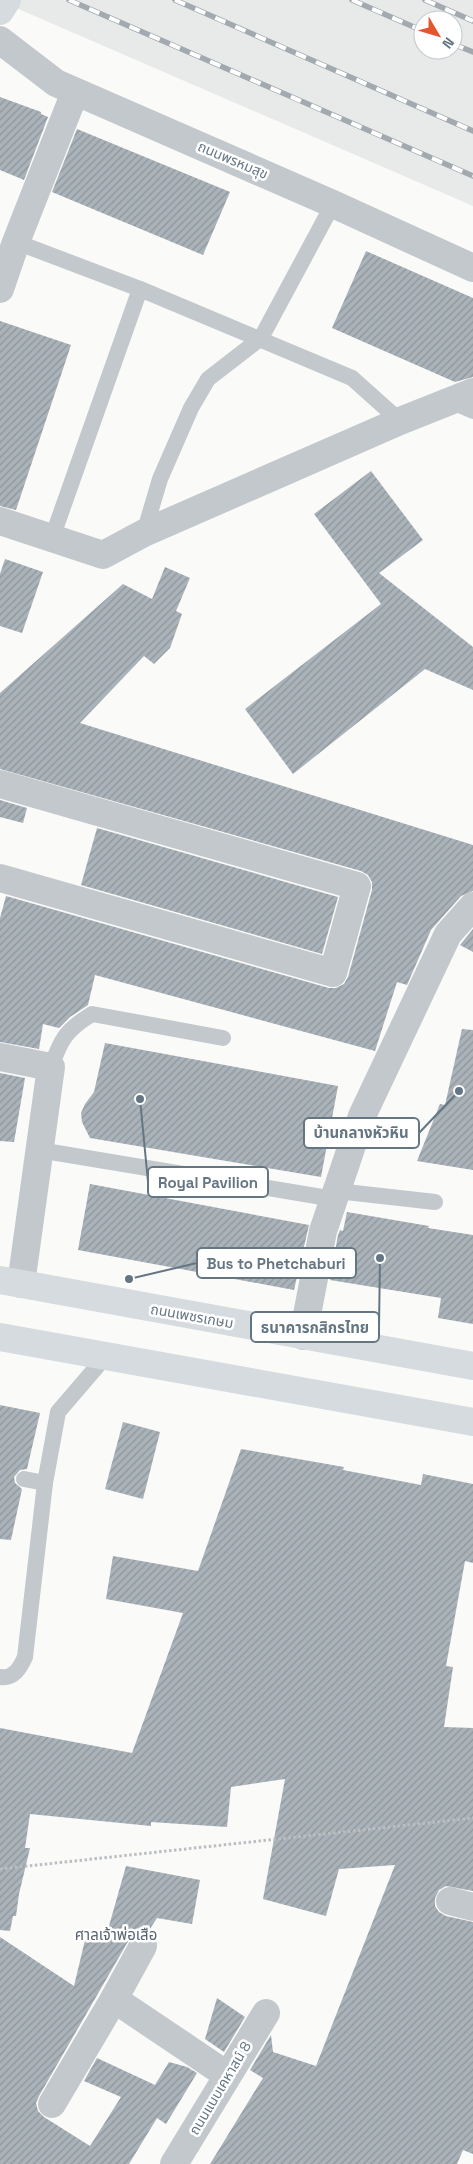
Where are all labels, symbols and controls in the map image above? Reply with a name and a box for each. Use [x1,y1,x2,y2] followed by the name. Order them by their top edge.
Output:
[413,10,463,60] north arrow
[438,34,458,52] text: N
[195,137,271,183] street label: ถนนพรหมสุข
[304,1118,419,1148] callout: บ้านกลางหัวหิน
[313,1123,409,1142] text: บ้านกลางหัวหิน
[148,1167,268,1197] callout: Royal Pavilion
[158,1173,258,1192] text: Royal Pavilion
[197,1248,356,1278] callout: Bus to Phetchaburi
[206,1254,346,1273] text: Bus to Phetchaburi
[149,1300,235,1332] street label: ถนนเพชรเกษม
[251,1312,379,1342] callout: ธนาคารกสิกรไทย
[261,1318,369,1337] text: ธนาคารกสิกรไทย
[75,1925,157,1944] district label: ศาลเจ้าพ่อเสือ
[185,2038,255,2138] street label: ถนนแนบเคหาสน์ 8

